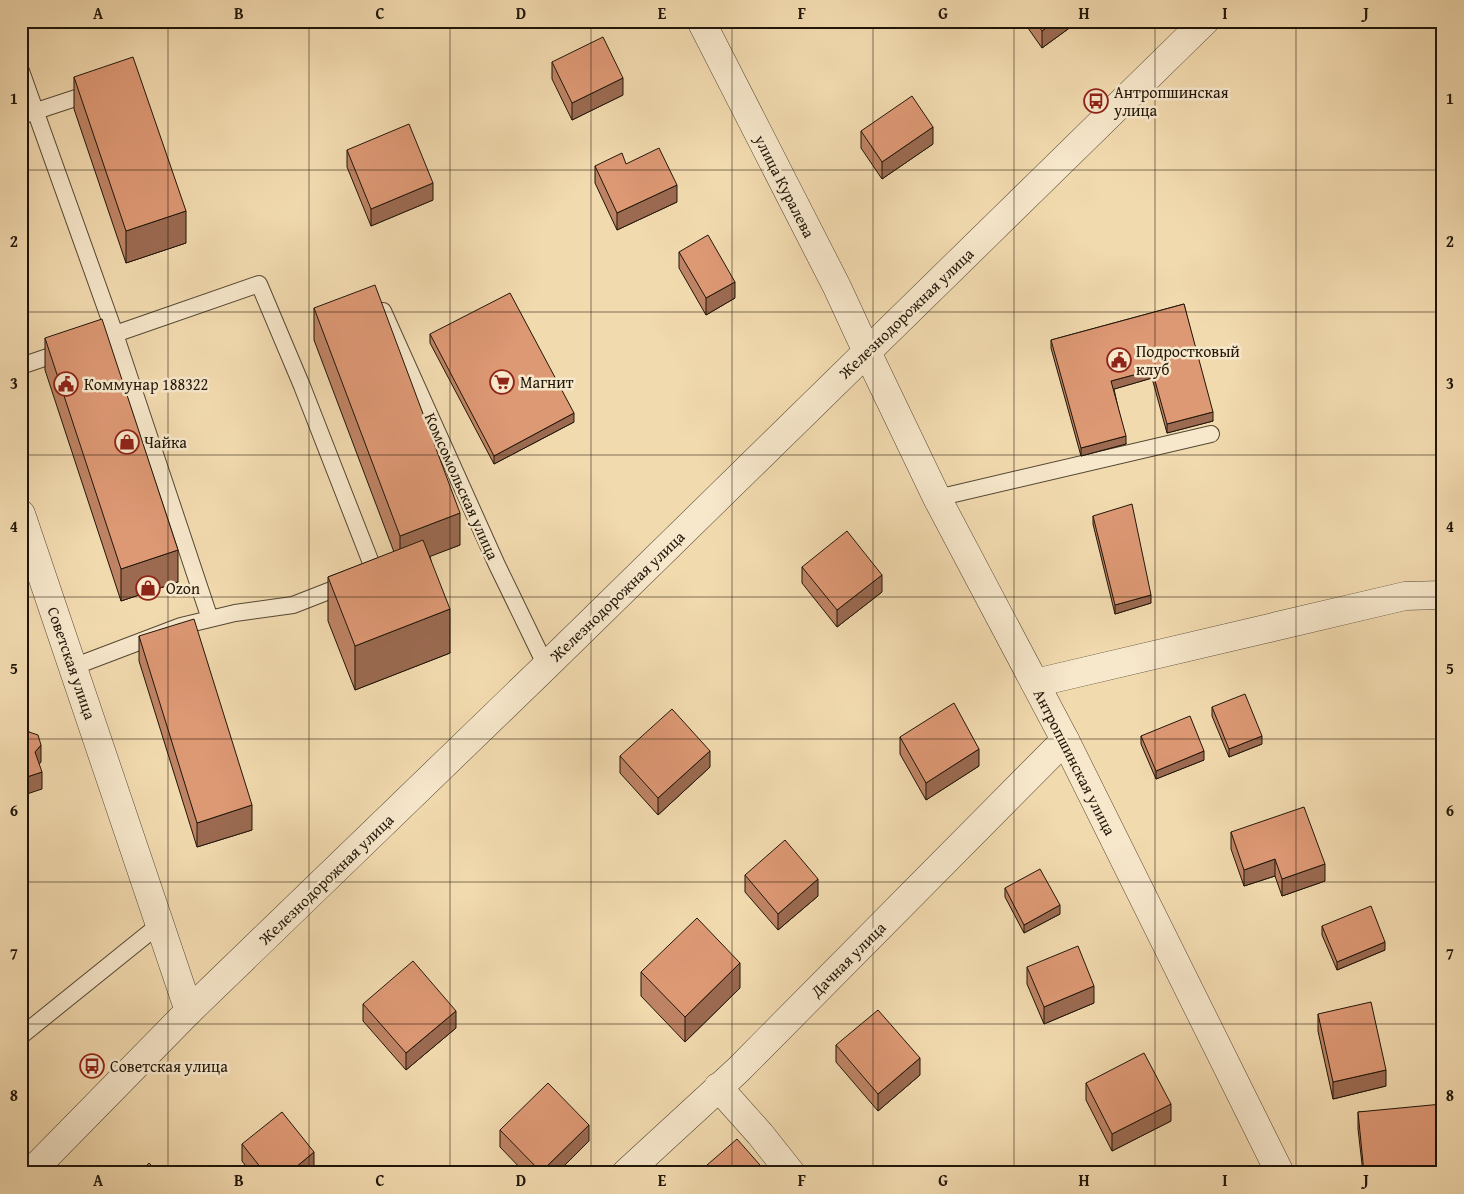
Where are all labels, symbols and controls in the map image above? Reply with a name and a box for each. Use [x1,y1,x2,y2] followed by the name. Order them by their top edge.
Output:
[93,1,104,25] text: A
[234,1,244,25] text: B
[375,1,385,25] text: C
[516,1,526,25] text: D
[658,1,667,25] text: E
[798,1,806,25] text: F
[938,1,948,25] text: G
[1078,1,1090,25] text: H
[1222,1,1228,25] text: I
[1360,1,1369,25] text: J
[1113,80,1229,122] place label: Антропшинская улица
[10,86,18,110] text: 1
[1446,86,1454,110] text: 1
[1083,88,1109,114] bus stop icon: Антропшинская улица
[748,129,821,242] street label: улица Куралева
[10,229,18,253] text: 2
[1446,229,1454,253] text: 2
[832,242,979,385] street label: Железнодорожная улица
[1136,339,1240,381] place label: Подростковый клуб
[1106,347,1132,373] public building icon: Подростковый клуб
[489,369,515,395] supermarket icon: Магнит
[520,370,574,394] place label: Магнит
[10,371,18,395] text: 3
[53,371,79,397] public building icon: Коммунар 188322
[1446,371,1454,395] text: 3
[84,372,208,396] place label: Коммунар 188322
[419,409,505,564] street label: Комсомольская улица
[114,429,140,455] shop icon: Чайка
[144,430,187,454] place label: Чайка
[10,514,18,538] text: 4
[1446,514,1454,538] text: 4
[543,525,690,668] street label: Железнодорожная улица
[135,575,161,601] shop icon: Ozon
[166,576,200,600] place label: Ozon
[41,603,103,723] street label: Советская улица
[10,656,18,680] text: 5
[1446,656,1454,680] text: 5
[1028,685,1122,840] street label: Антропшинская улица
[10,798,18,822] text: 6
[1446,798,1454,822] text: 6
[252,808,399,951] street label: Железнодорожная улица
[804,916,891,1003] street label: Дачная улица
[10,941,18,965] text: 7
[1446,941,1454,965] text: 7
[79,1053,105,1079] bus stop icon: Советская улица
[110,1054,228,1078] place label: Советская улица
[10,1083,18,1107] text: 8
[1446,1083,1454,1107] text: 8
[93,1168,104,1192] text: A
[234,1168,244,1192] text: B
[375,1168,385,1192] text: C
[516,1168,526,1192] text: D
[658,1168,667,1192] text: E
[798,1168,806,1192] text: F
[938,1168,948,1192] text: G
[1078,1168,1090,1192] text: H
[1222,1168,1228,1192] text: I
[1360,1168,1369,1192] text: J

